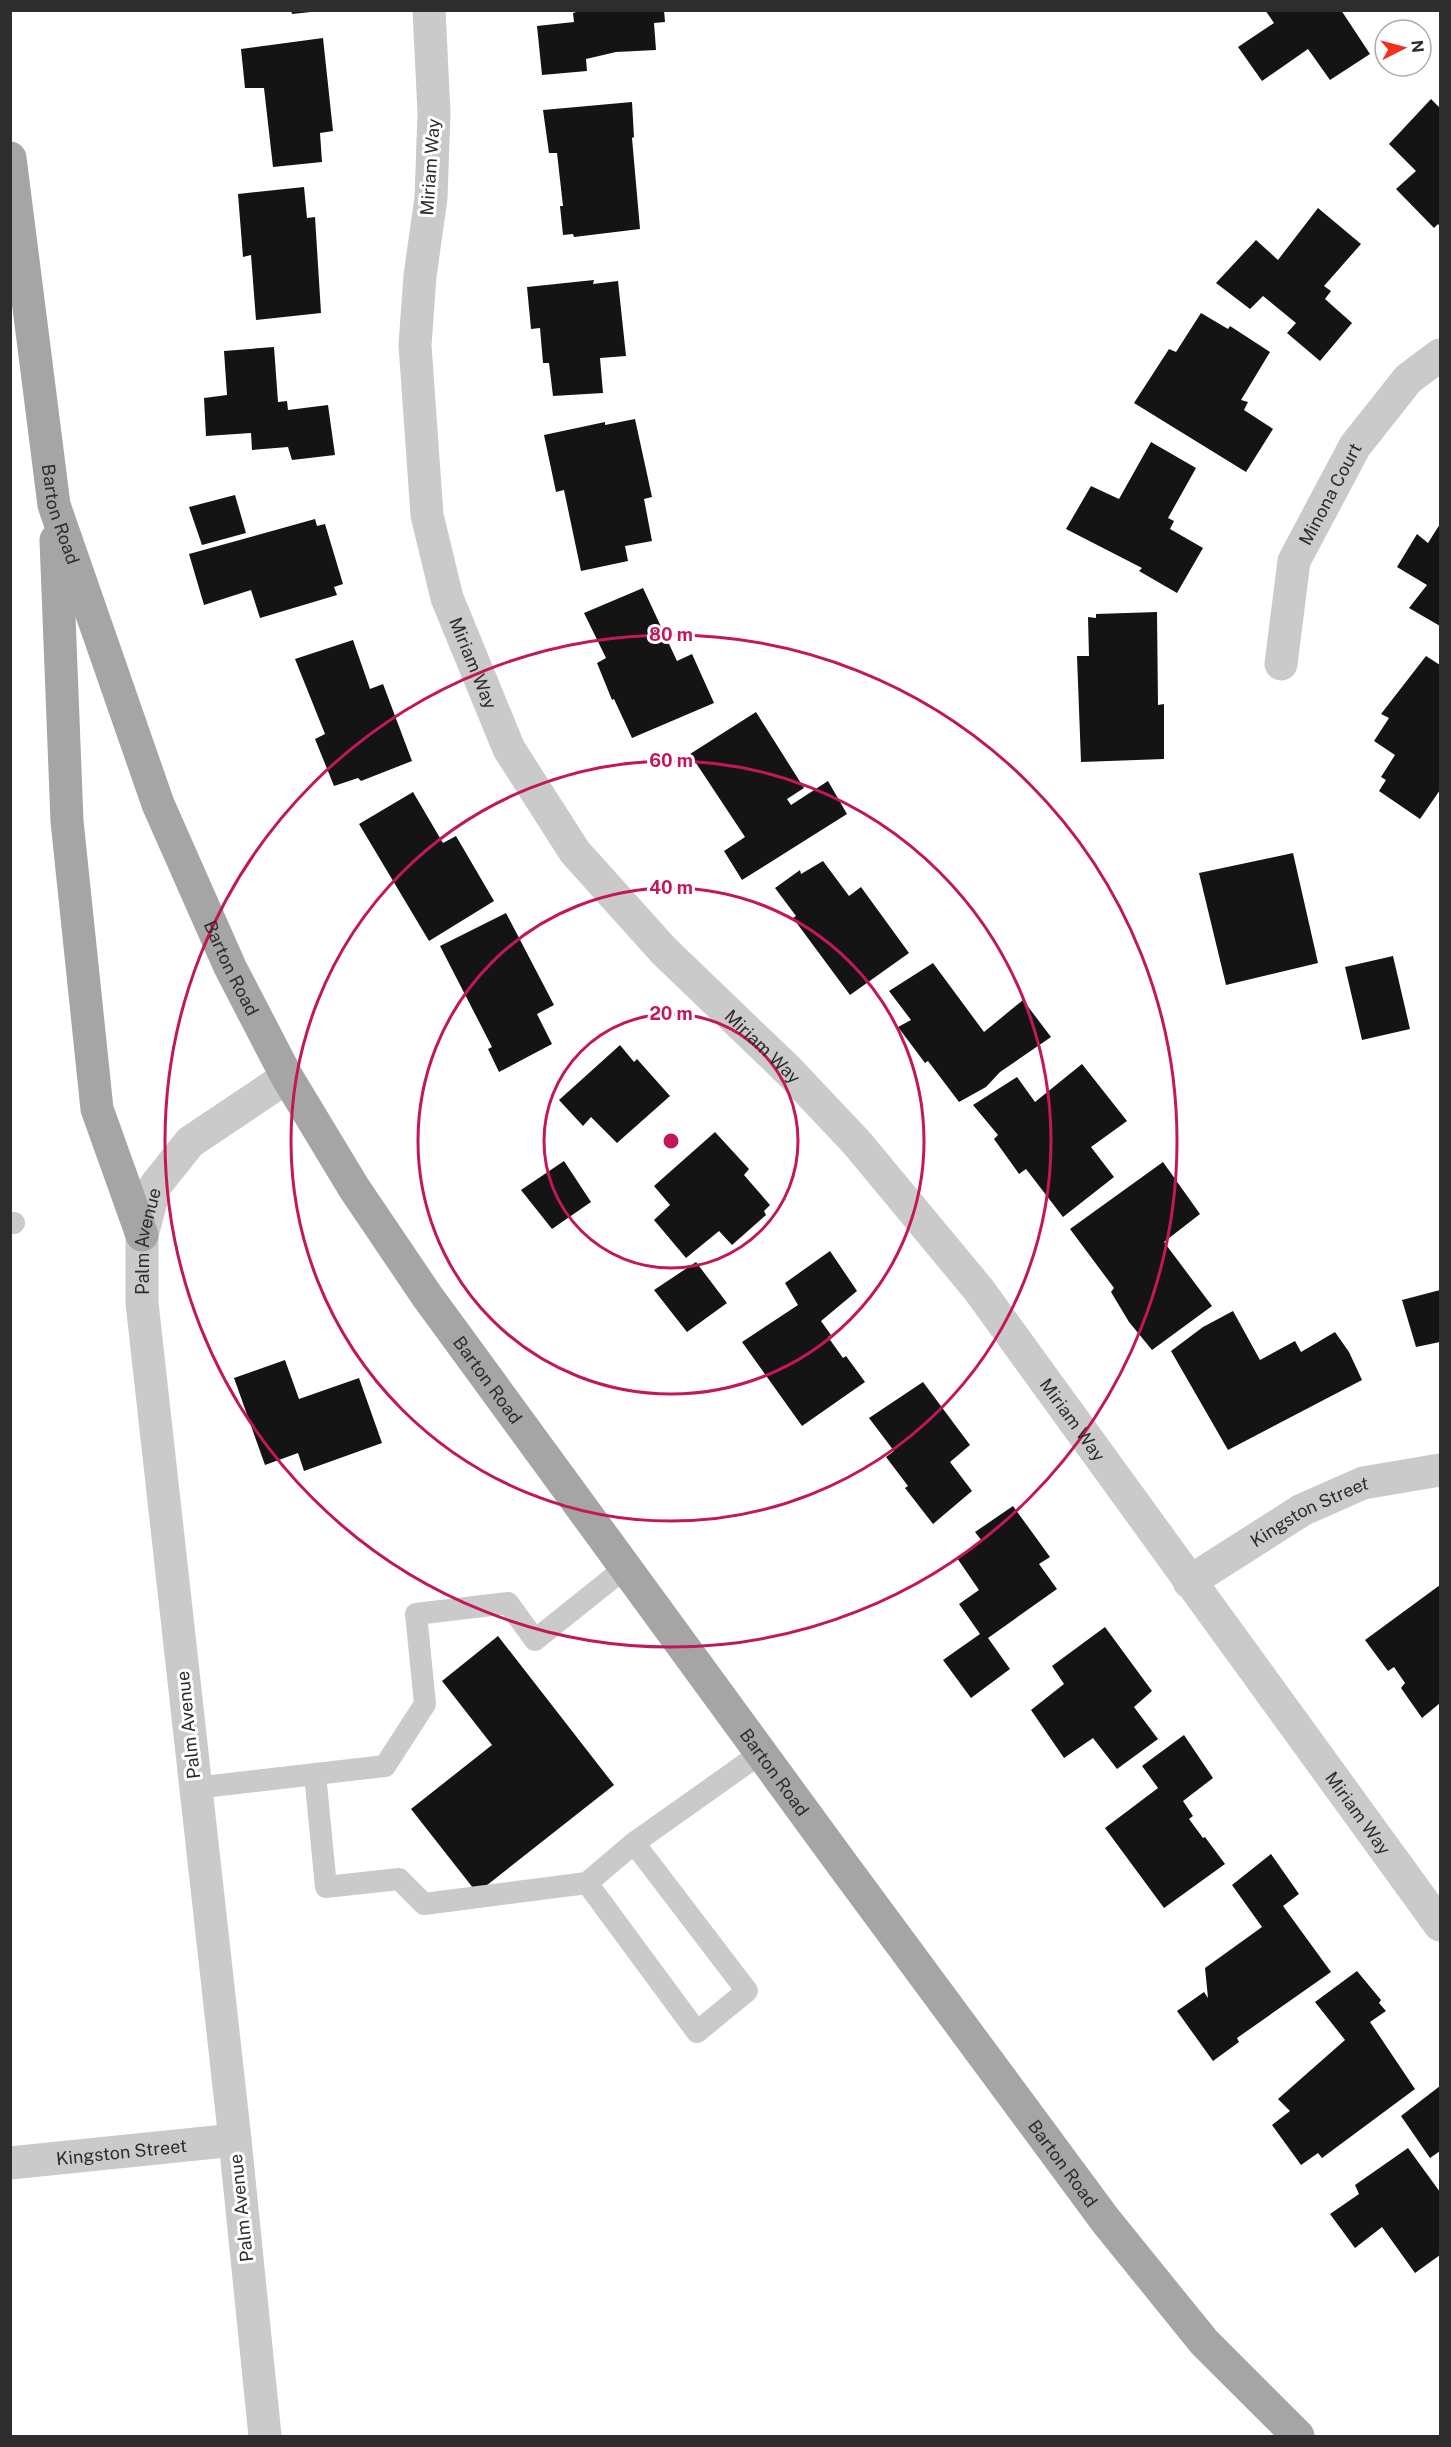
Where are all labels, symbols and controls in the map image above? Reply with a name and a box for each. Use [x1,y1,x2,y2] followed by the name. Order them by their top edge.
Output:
[1373,18,1433,78] north arrow
[1407,39,1428,54] text: N
[416,117,444,216] street label: Miriam Way
[1294,439,1365,548] street label: Minona Court
[38,463,84,567] street label: Barton Road
[445,614,502,712] street label: Miriam Way
[649,624,693,645] text: 80 m
[649,750,693,771] text: 60 m
[649,877,693,898] text: 40 m
[200,917,264,1019] street label: Barton Road
[649,1003,693,1024] text: 20 m
[721,1005,806,1088] street label: Miriam Way
[661,1131,681,1151] centre of rings
[131,1185,165,1295] street label: Palm Avenue
[449,1332,527,1427] street label: Barton Road
[1036,1374,1110,1465] street label: Miriam Way
[1246,1472,1370,1551] street label: Kingston Street
[172,1670,204,1780] street label: Palm Avenue
[736,1724,814,1820] street label: Barton Road
[1321,1767,1396,1859] street label: Miriam Way
[1024,2115,1102,2211] street label: Barton Road
[55,2134,188,2169] street label: Kingston Street
[225,2153,257,2263] street label: Palm Avenue

